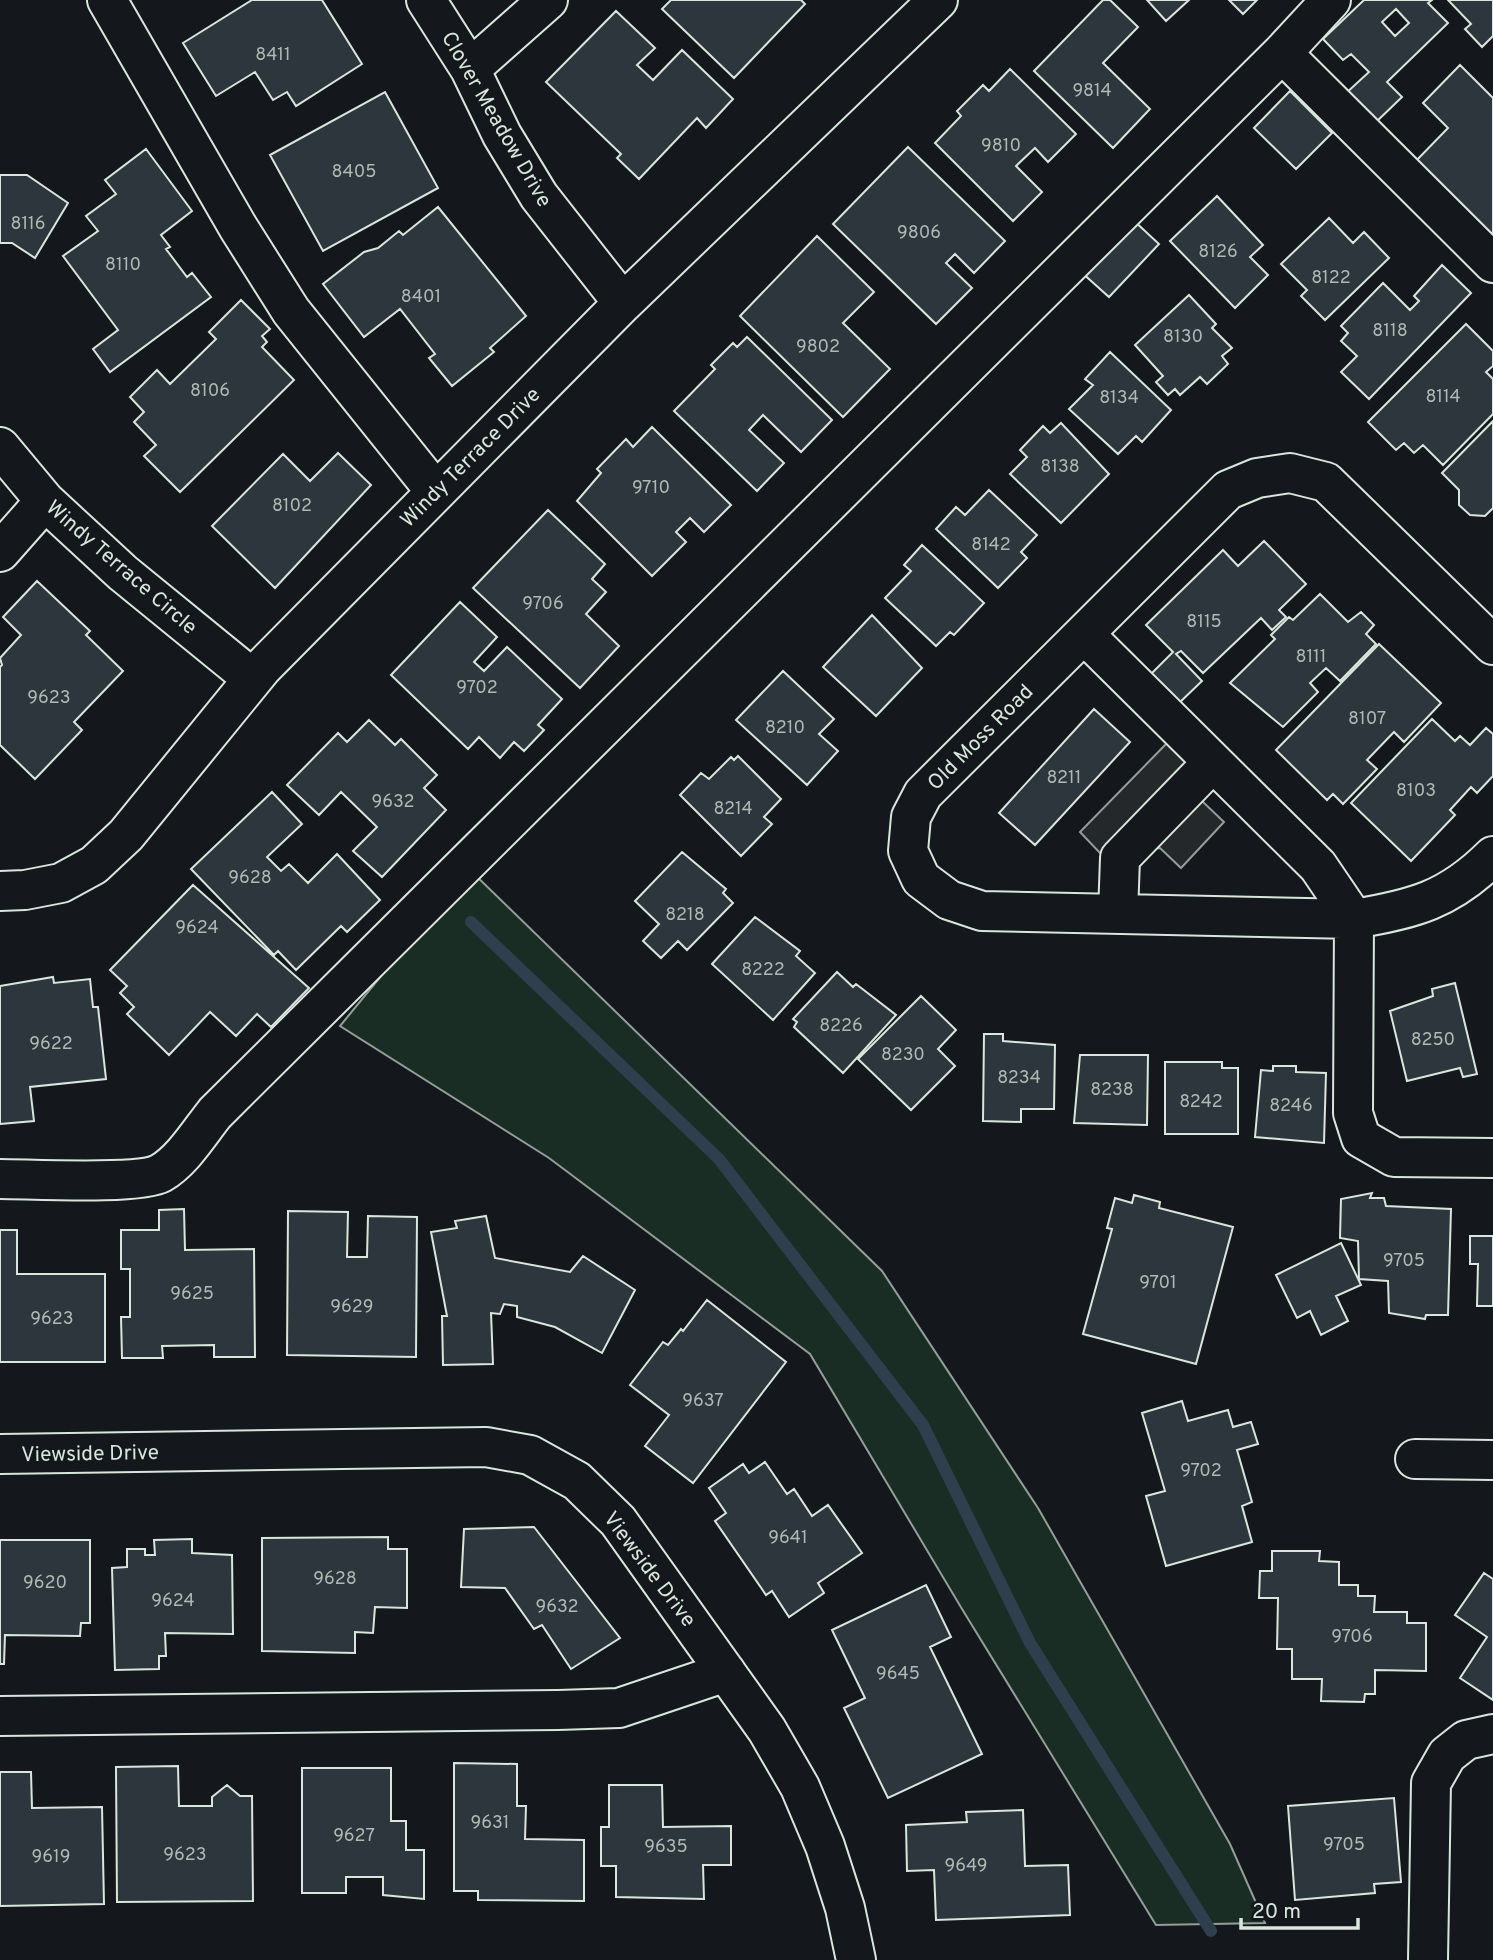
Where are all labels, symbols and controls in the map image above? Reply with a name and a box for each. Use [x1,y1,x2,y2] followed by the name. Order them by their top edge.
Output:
[434,27,557,212] street label: Clover Meadow Drive
[255,44,291,67] house number: 8411
[1072,80,1112,103] house number: 9814
[981,135,1021,158] house number: 9810
[332,161,376,184] house number: 8405
[10,213,46,236] house number: 8116
[897,222,941,245] house number: 9806
[1198,241,1238,264] house number: 8126
[105,254,141,277] house number: 8110
[1311,267,1351,290] house number: 8122
[401,286,441,309] house number: 8401
[1372,320,1408,343] house number: 8118
[1163,326,1203,349] house number: 8130
[796,336,840,359] house number: 9802
[190,380,230,403] house number: 8106
[395,382,547,534] street label: Windy Terrace Drive
[1425,386,1461,409] house number: 8114
[1099,387,1139,410] house number: 8134
[1040,456,1080,479] house number: 8138
[632,477,670,500] house number: 9710
[40,495,202,641] street label: Windy Terrace Circle
[272,495,312,518] house number: 8102
[971,534,1011,557] house number: 8142
[522,593,564,616] house number: 9706
[1186,611,1222,634] house number: 8115
[1295,646,1327,669] house number: 8111
[456,677,498,700] house number: 9702
[922,679,1040,797] street label: Old Moss Road
[27,687,71,710] house number: 9623
[1348,708,1386,731] house number: 8107
[765,717,805,740] house number: 8210
[1046,767,1082,790] house number: 8211
[1396,780,1436,803] house number: 8103
[372,791,414,814] house number: 9632
[713,798,753,821] house number: 8214
[228,867,272,890] house number: 9628
[665,904,705,927] house number: 8218
[175,917,219,940] house number: 9624
[741,959,785,982] house number: 8222
[819,1015,863,1038] house number: 8226
[1411,1029,1455,1052] house number: 8250
[29,1033,73,1056] house number: 9622
[881,1044,925,1067] house number: 8230
[997,1067,1041,1090] house number: 8234
[1090,1079,1134,1102] house number: 8238
[1179,1091,1223,1114] house number: 8242
[1269,1095,1313,1118] house number: 8246
[1383,1250,1425,1273] house number: 9705
[1139,1272,1177,1295] house number: 9701
[170,1283,214,1306] house number: 9625
[330,1296,374,1319] house number: 9629
[30,1308,74,1331] house number: 9623
[682,1390,724,1413] house number: 9637
[21,1440,159,1469] street label: Viewside Drive
[1180,1460,1222,1483] house number: 9702
[596,1507,701,1633] street label: Viewside Drive
[768,1527,808,1550] house number: 9641
[313,1568,357,1591] house number: 9628
[23,1572,67,1595] house number: 9620
[151,1590,195,1613] house number: 9624
[536,1596,578,1619] house number: 9632
[1331,1626,1373,1649] house number: 9706
[876,1663,920,1686] house number: 9645
[470,1812,510,1835] house number: 9631
[333,1825,375,1848] house number: 9627
[1323,1834,1365,1857] house number: 9705
[644,1836,688,1859] house number: 9635
[163,1844,207,1867] house number: 9623
[32,1846,70,1869] house number: 9619
[944,1855,988,1878] house number: 9649
[1241,1886,1358,1930] scale bar
[1252,1899,1301,1926] text: 20 m

